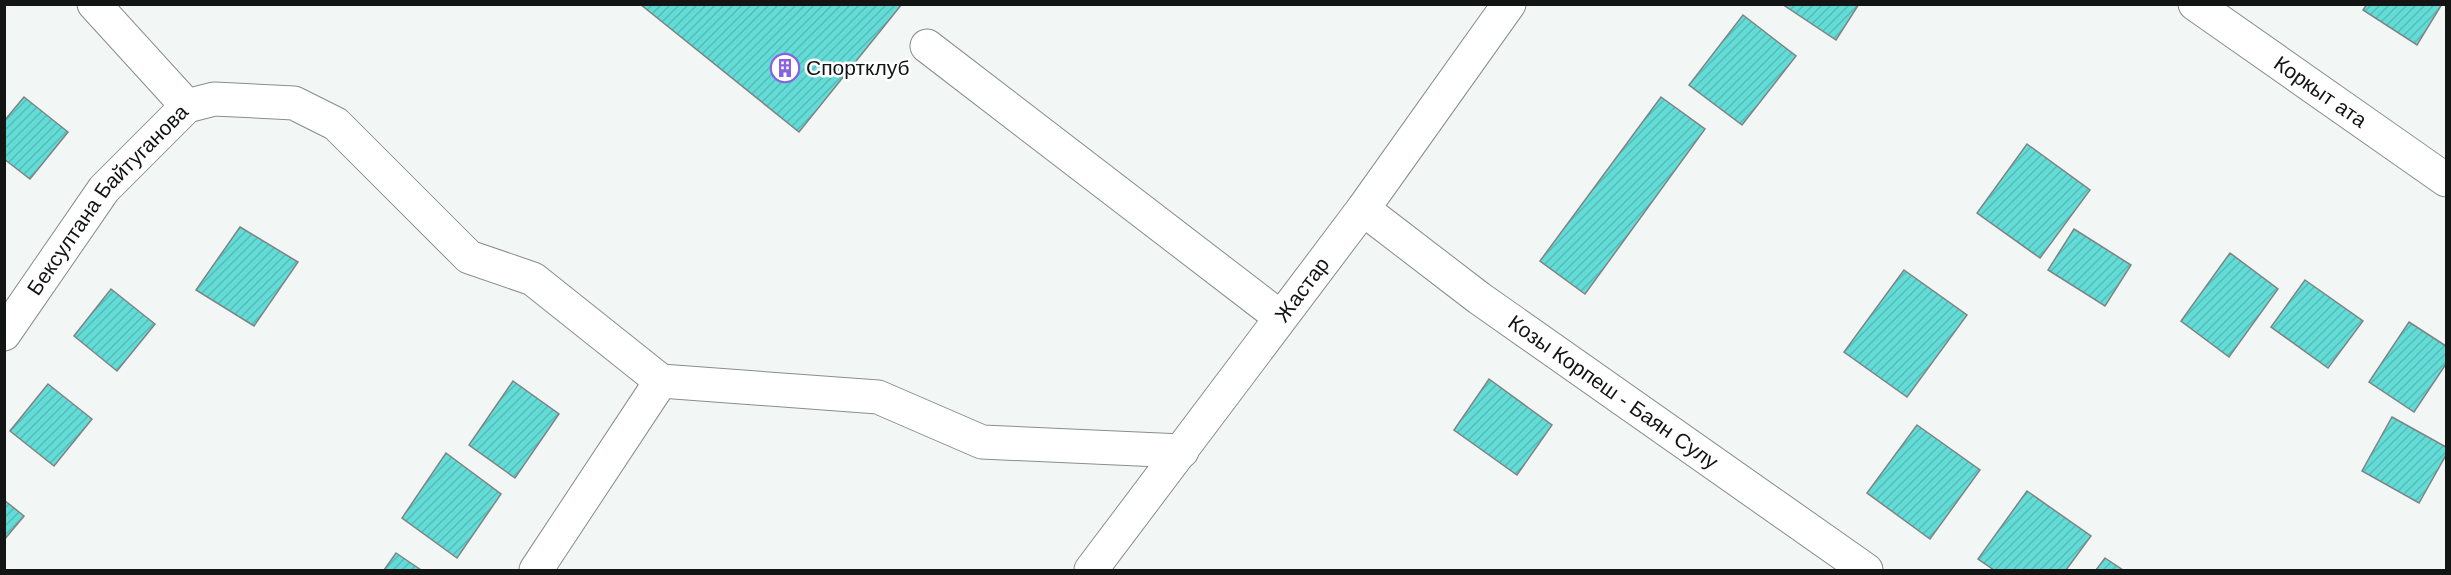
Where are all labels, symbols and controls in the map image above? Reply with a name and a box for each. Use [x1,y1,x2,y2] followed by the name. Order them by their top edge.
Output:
[2270,51,2371,132] street label: Коркыт ата
[769,52,801,84] building icon: Спортклуб
[806,56,910,79] place label: Спортклуб
[22,100,193,299] street label: Бексултана Байтуганова
[1270,253,1333,326] street label: Жастар
[1504,310,1723,474] street label: Козы Корпеш - Баян Сулу

